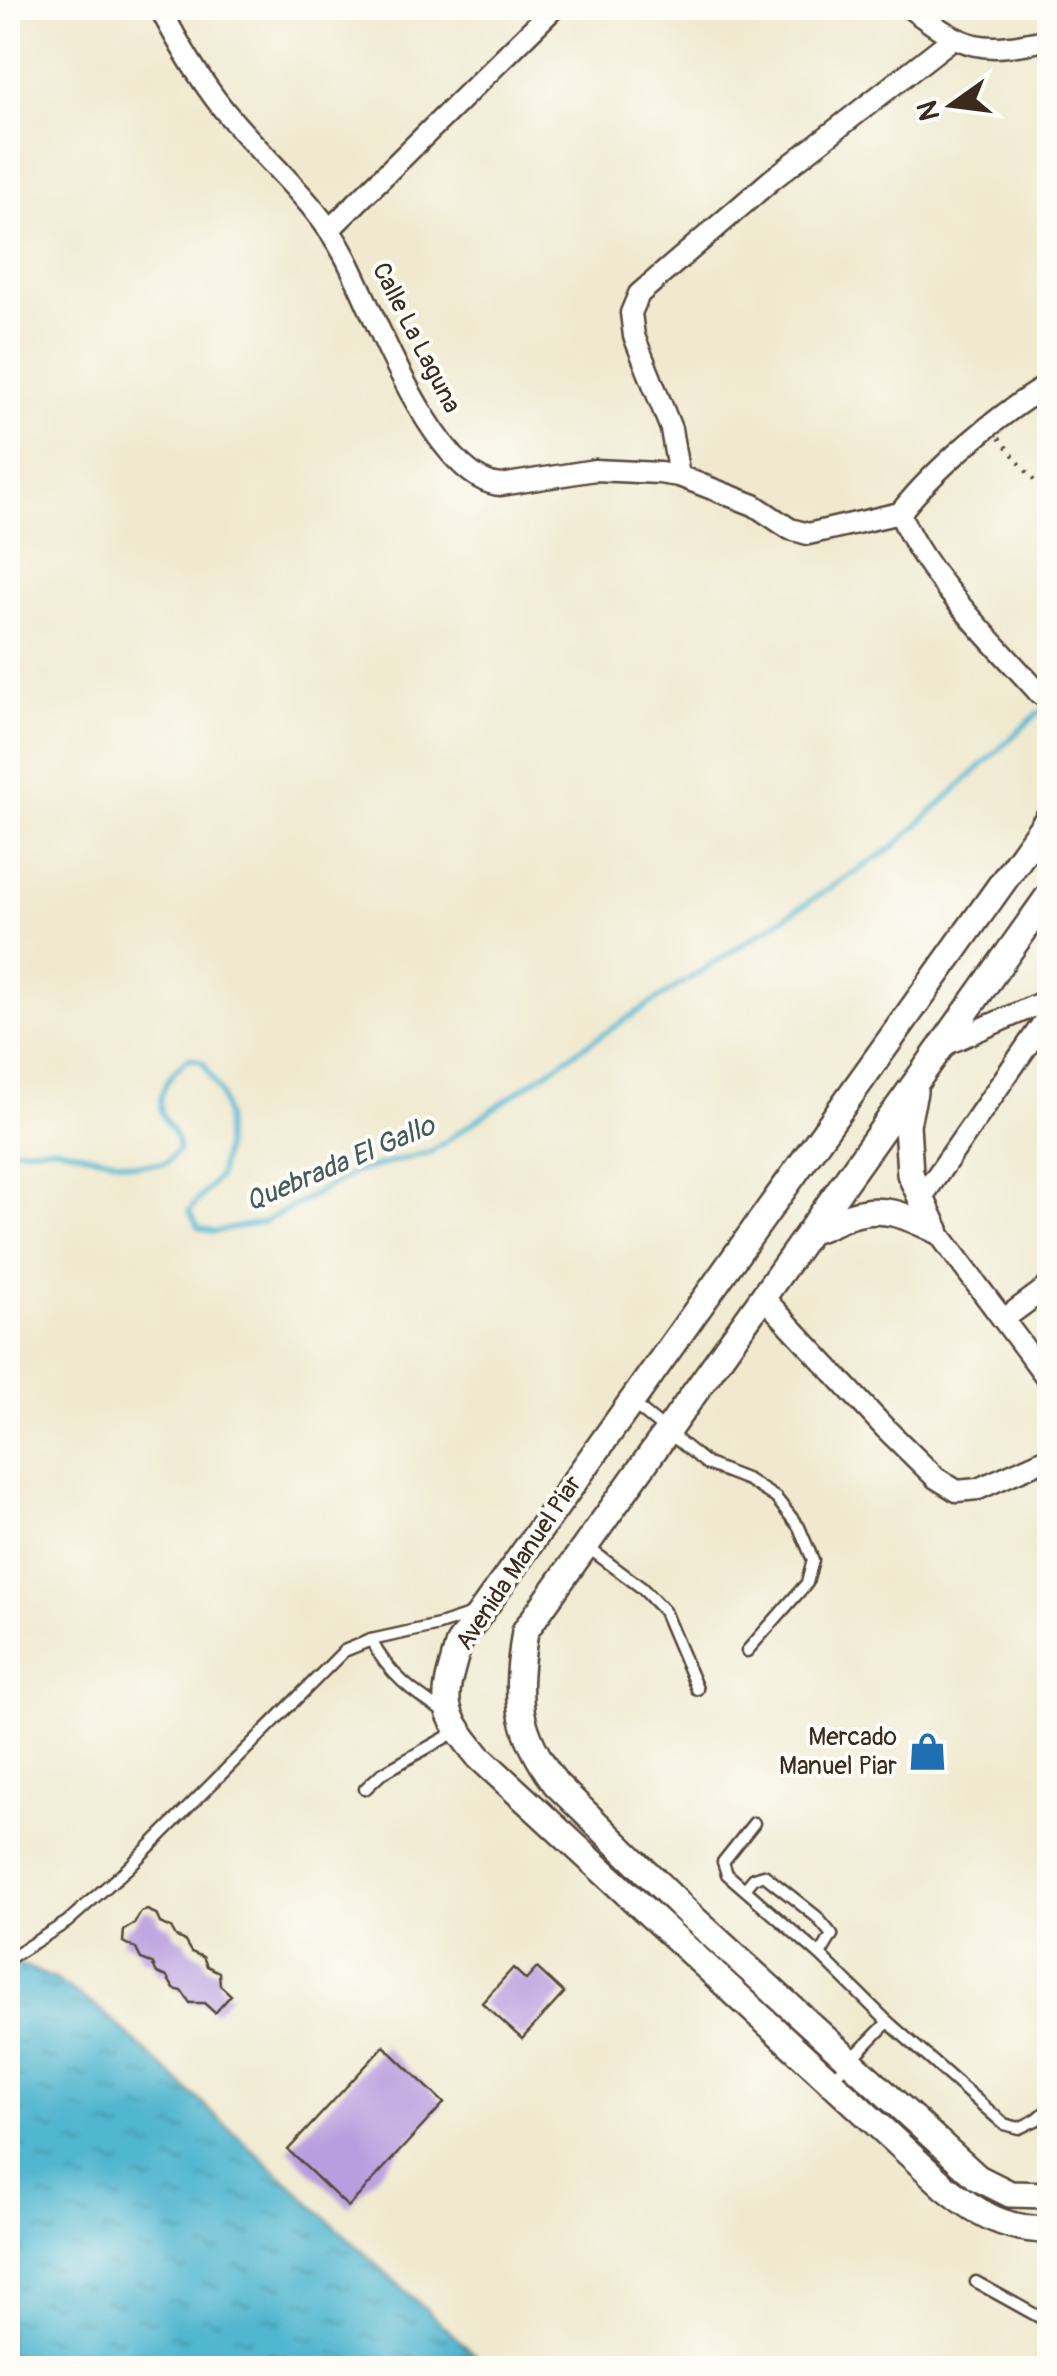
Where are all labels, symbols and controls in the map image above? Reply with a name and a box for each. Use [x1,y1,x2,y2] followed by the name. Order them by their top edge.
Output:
[902,55,1002,155] north arrow
[910,97,948,124] text: N
[365,258,467,418] street label: Calle La Laguna
[240,1108,442,1220] water label: Quebrada El Gallo
[449,1470,589,1656] street label: Avenida Manuel Piar
[779,1722,897,1782] place label: Mercado Manuel Piar
[906,1730,948,1772] shop icon: Mercado Manuel Piar

